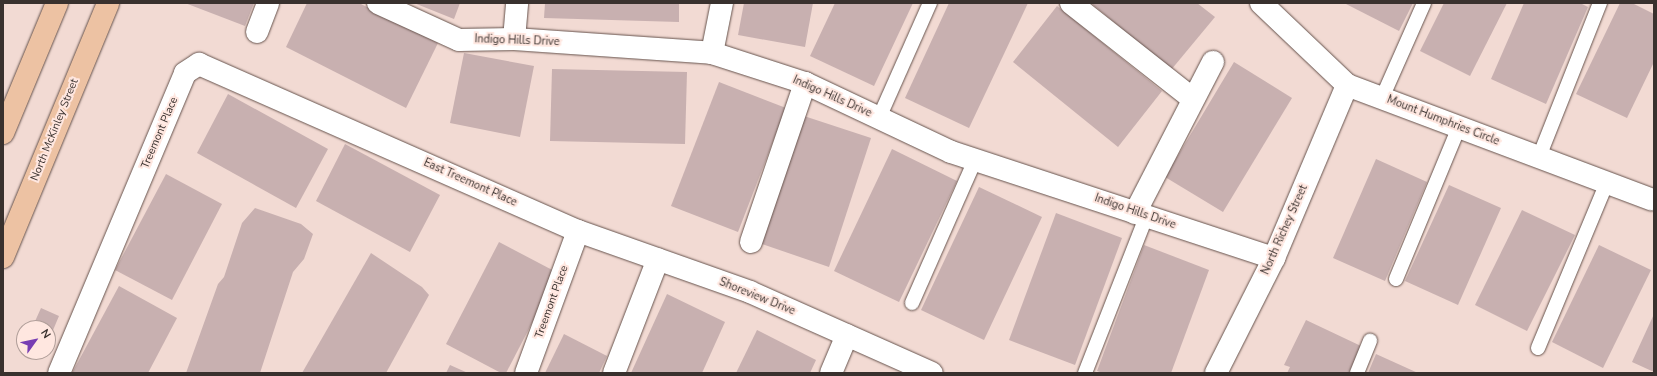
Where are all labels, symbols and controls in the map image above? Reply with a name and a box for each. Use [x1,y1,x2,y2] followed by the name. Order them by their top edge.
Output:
[474,33,560,49] street label: Indigo Hills Drive
[790,74,874,120] street label: Indigo Hills Drive
[28,77,82,183] street label: North McKinley Street
[1385,93,1501,149] street label: Mount Humphries Circle
[139,95,181,171] street label: Treemont Place
[421,156,519,210] street label: East Treemont Place
[1259,183,1311,277] street label: North Richey Street
[1093,192,1177,232] street label: Indigo Hills Drive
[533,264,571,340] street label: Treemont Place
[717,276,797,318] street label: Shoreview Drive
[16,320,56,360] north arrow
[37,326,54,341] text: N

